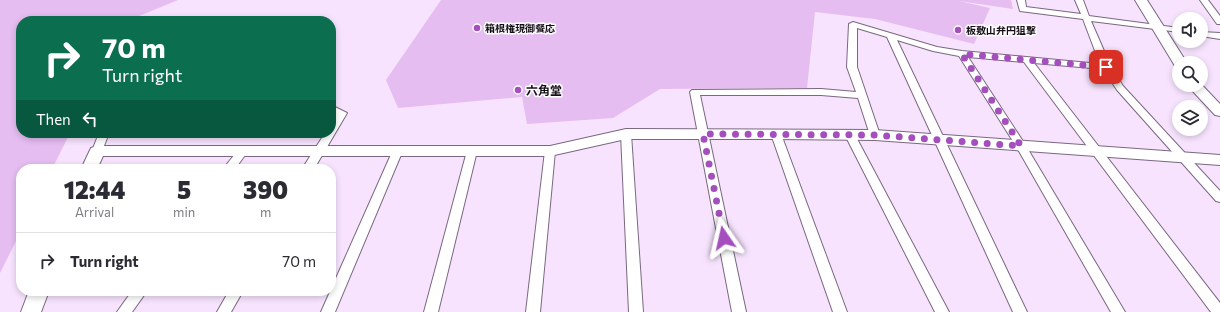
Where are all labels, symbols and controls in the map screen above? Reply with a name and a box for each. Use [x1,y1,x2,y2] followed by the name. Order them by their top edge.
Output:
[1172,12,1208,136] map controls
[1172,12,1208,48] button: sound
[485,22,555,34] place label: 箱根権現御餐応
[472,23,482,33] marker: 箱根権現御餐応
[966,24,1036,36] place label: 板敷山弁円狙撃
[953,25,963,35] marker: 板敷山弁円狙撃
[102,30,166,64] text: 70 m
[36,32,88,84] icon: right
[1089,50,1123,84] pin
[1095,56,1117,78] icon: arrive
[1172,56,1208,92] button: search
[102,64,182,86] text: Turn right
[526,83,562,97] place label: 六角堂
[513,85,523,95] marker: 六角堂
[1172,100,1208,136] button: layers
[79,108,101,130] icon: left
[36,110,71,128] text: Then
[64,175,125,204] text: 12:44
[177,175,191,204] text: 5
[243,175,288,204] text: 390
[75,204,114,220] text: Arrival
[173,204,195,220] text: min
[260,204,271,220] text: m
[703,217,745,259] position arrow
[36,250,58,272] icon: right
[70,252,139,270] text: Turn right
[282,252,316,270] text: 70 m

